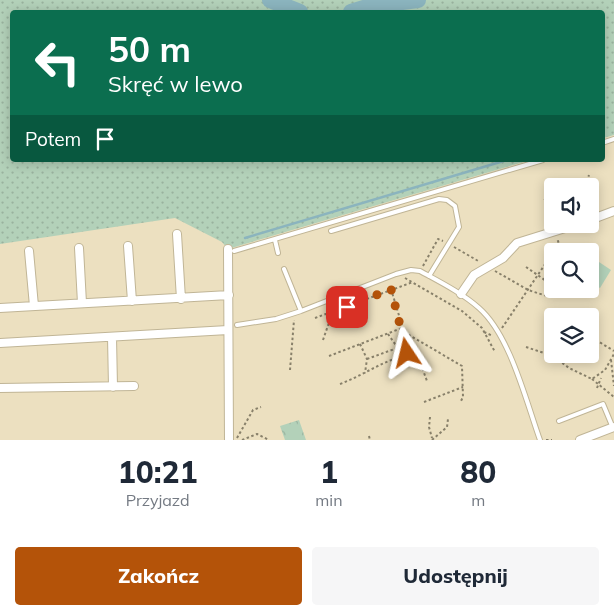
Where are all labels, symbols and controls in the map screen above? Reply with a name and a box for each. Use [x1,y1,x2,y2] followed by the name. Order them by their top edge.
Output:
[108,27,191,71] text: 50 m
[25,30,90,95] icon: left
[108,70,243,98] text: Skręć w lewo
[91,125,119,153] icon: arrive
[25,127,81,151] text: Potem
[544,178,599,363] map controls
[544,178,599,233] button: sound
[544,243,599,298] button: search
[326,286,368,328] pin
[333,293,361,321] icon: arrive
[544,308,599,363] button: layers
[380,326,432,378] position arrow
[118,453,198,491] text: 10:21
[320,453,338,491] text: 1
[460,453,496,491] text: 80
[126,490,190,510] text: Przyjazd
[315,490,343,510] text: min
[471,490,485,510] text: m
[15,547,302,605] button: Zakończ
[312,547,599,605] button: Udostępnij

